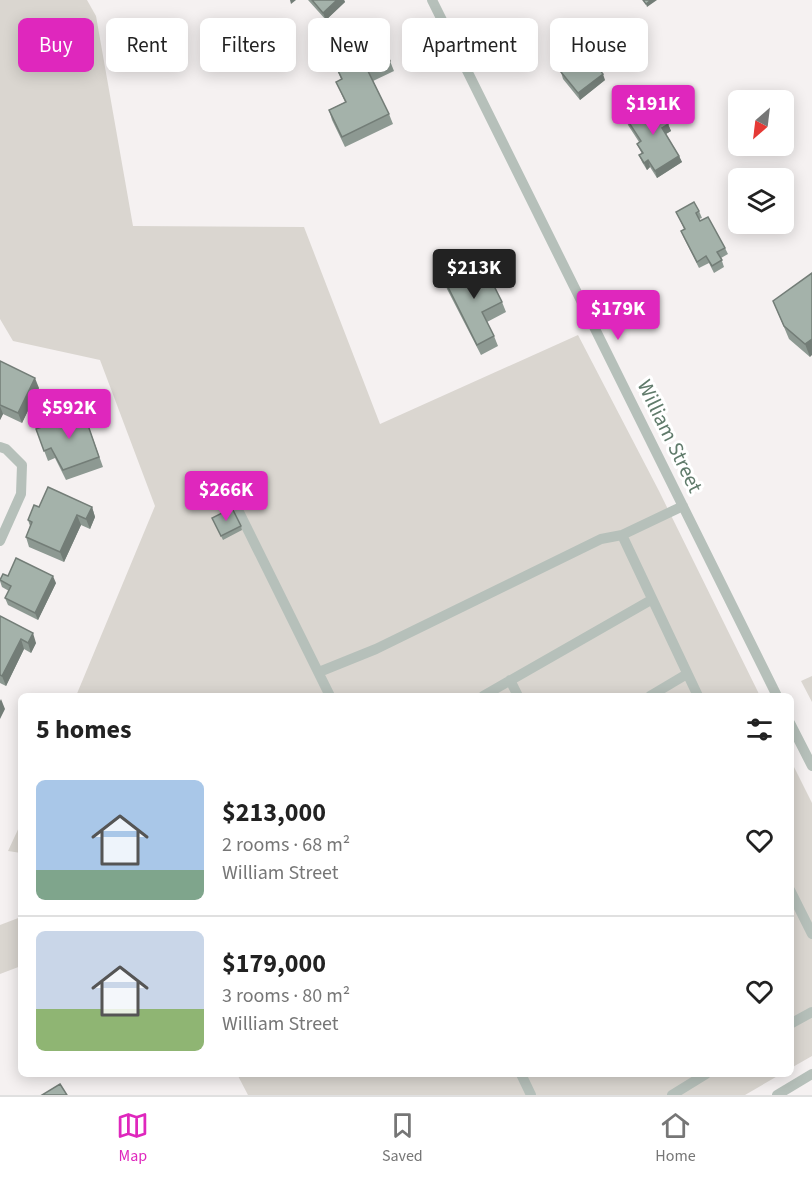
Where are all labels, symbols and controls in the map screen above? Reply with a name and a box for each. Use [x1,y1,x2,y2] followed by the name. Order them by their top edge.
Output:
[18,18,94,72] chip: Buy
[106,18,188,72] chip: Rent
[200,18,296,72] chip: Filters
[308,18,390,72] chip: New
[402,18,538,72] chip: Apartment
[550,18,648,72] chip: House
[611,85,695,136] pin: $191K
[626,90,680,118] text: $191K
[728,90,794,156] north arrow
[728,90,794,234] map controls
[728,168,794,234] button: layers
[432,249,516,300] pin: $213K
[447,254,501,282] text: $213K
[576,290,660,341] pin: $179K
[591,295,645,323] text: $179K
[630,374,710,498] street label: William Street
[27,389,111,440] pin: $592K
[42,394,96,422] text: $592K
[184,471,268,522] pin: $266K
[199,476,253,504] text: $266K
[36,711,131,748] text: 5 homes
[743,713,776,746] icon: filters
[222,794,326,831] text: $213,000
[84,804,156,876] icon: home
[743,824,776,857] icon: heart
[222,831,350,859] text: 2 rooms · 68 m²
[222,859,339,887] text: William Street
[222,945,326,982] text: $179,000
[84,955,156,1027] icon: home
[743,975,776,1008] icon: heart
[222,982,350,1010] text: 3 rooms · 80 m²
[222,1010,339,1038] text: William Street
[116,1109,149,1167] tab: Map
[382,1109,423,1167] tab: Saved
[655,1109,696,1167] tab: Home

